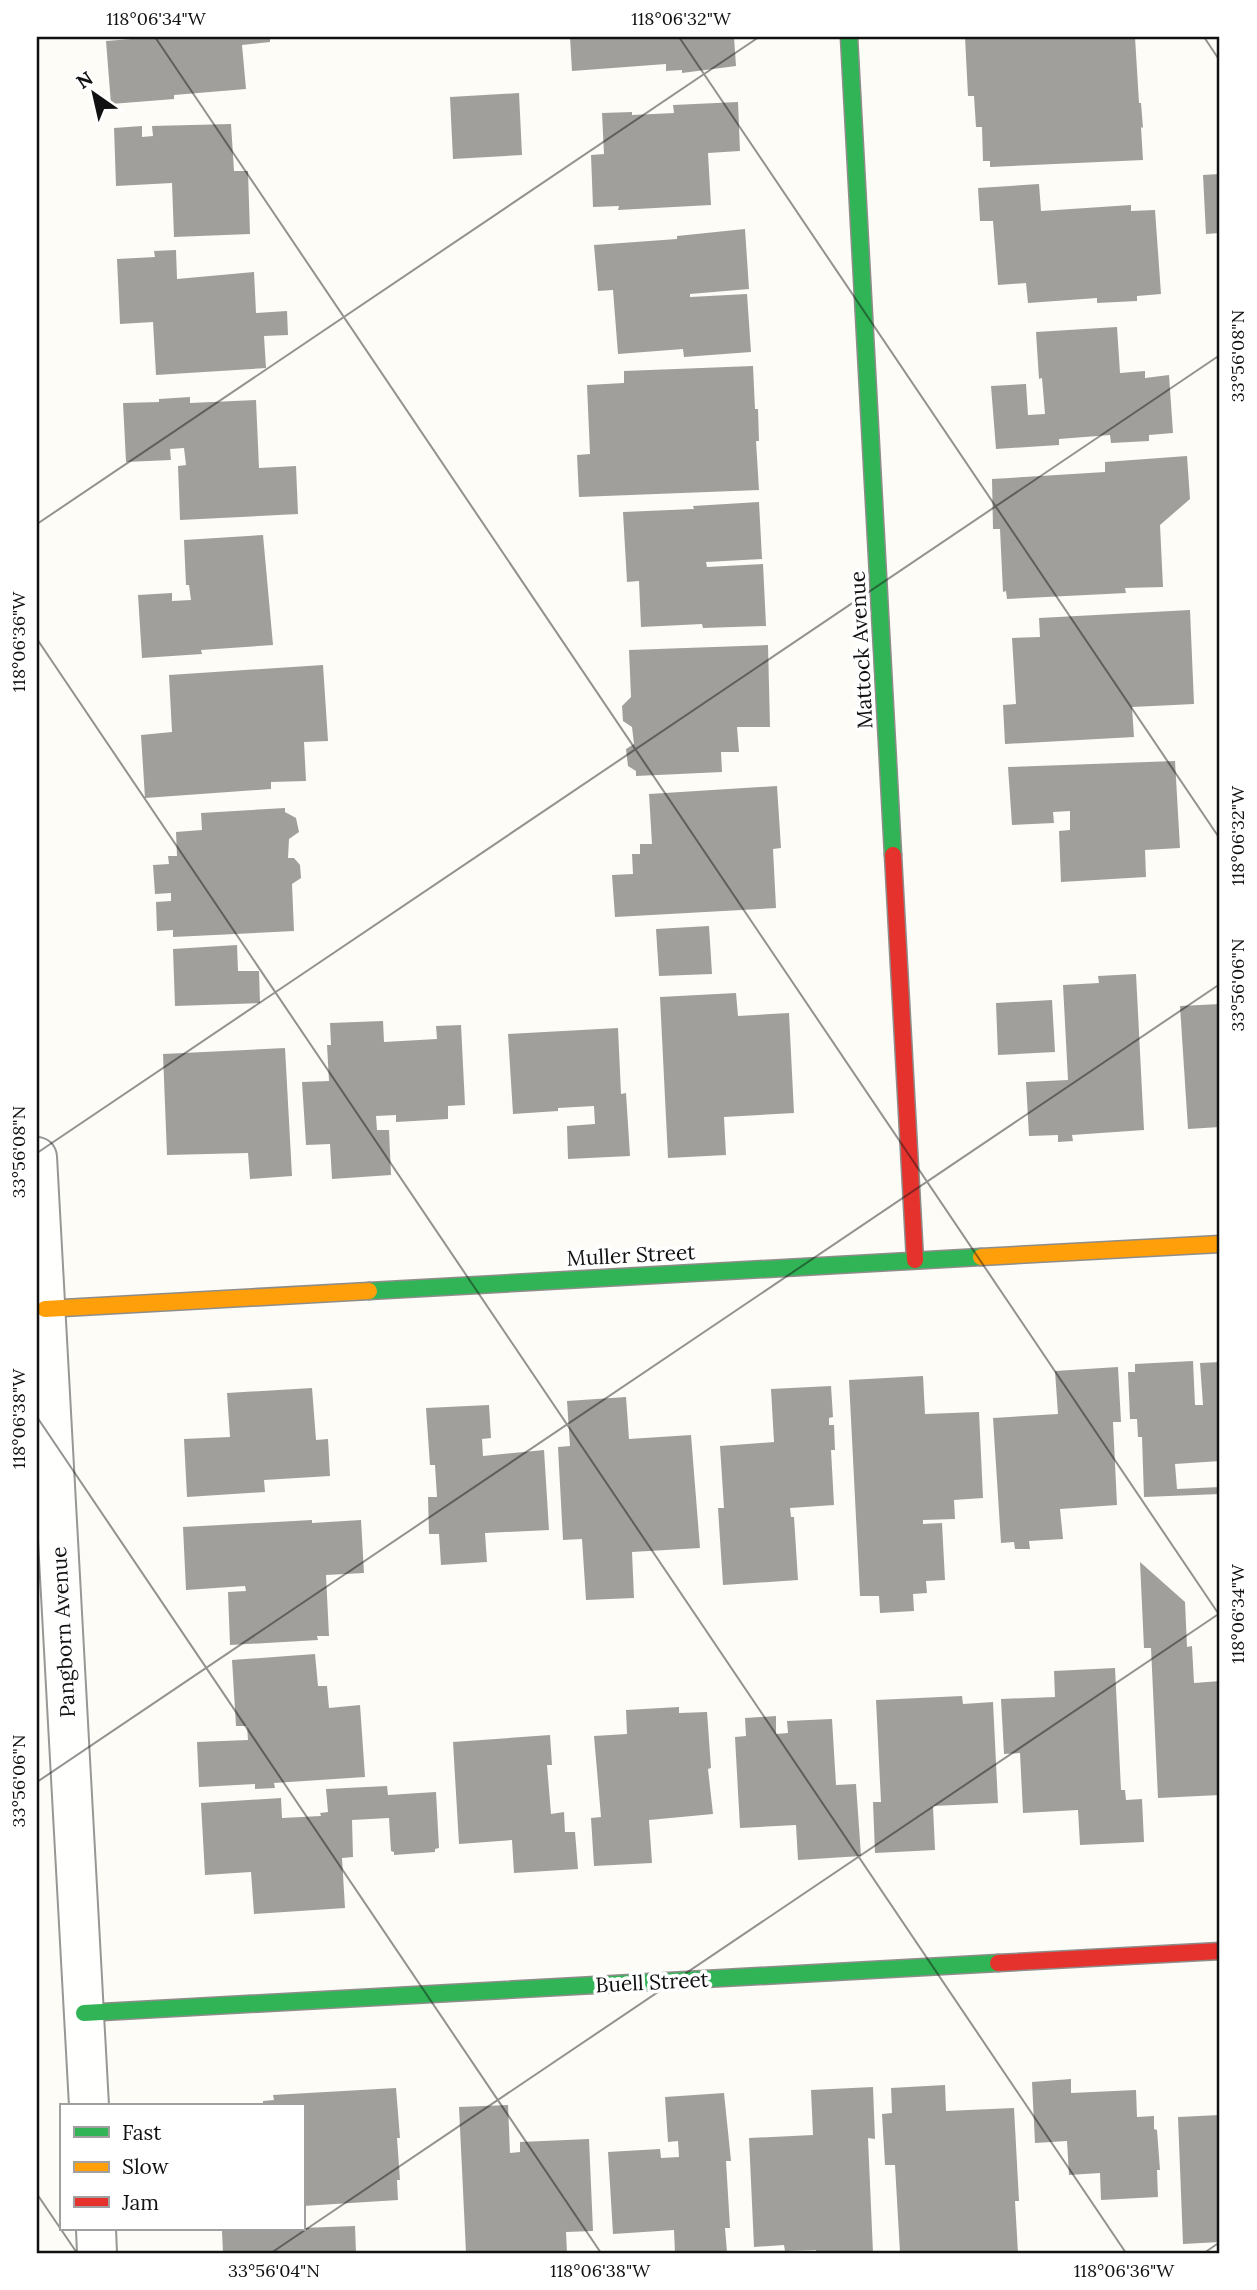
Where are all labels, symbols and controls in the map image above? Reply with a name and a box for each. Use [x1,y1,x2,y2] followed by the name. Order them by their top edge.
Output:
[106,7,207,30] text: 118°06'34"W
[631,7,732,30] text: 118°06'32"W
[60,60,130,130] north arrow
[72,66,98,94] text: N
[1226,310,1249,402] text: 33°56'08"N
[843,570,879,730] street label: Mattock Avenue
[7,591,30,692] text: 118°06'36"W
[1226,785,1249,886] text: 118°06'32"W
[1226,939,1249,1031] text: 33°56'06"N
[7,1106,30,1198] text: 33°56'08"N
[566,1238,697,1272] street label: Muller Street
[7,1368,30,1469] text: 118°06'38"W
[45,1546,81,1718] street label: Pangborn Avenue
[1226,1563,1249,1664] text: 118°06'34"W
[7,1735,30,1827] text: 33°56'06"N
[595,1966,710,1998] street label: Buell Street
[60,2104,304,2230] legend
[122,2119,162,2146] text: Fast
[122,2153,169,2180] text: Slow
[121,2189,159,2216] text: Jam
[228,2259,320,2282] text: 33°56'04"N
[550,2259,651,2282] text: 118°06'38"W
[1074,2259,1175,2282] text: 118°06'36"W

